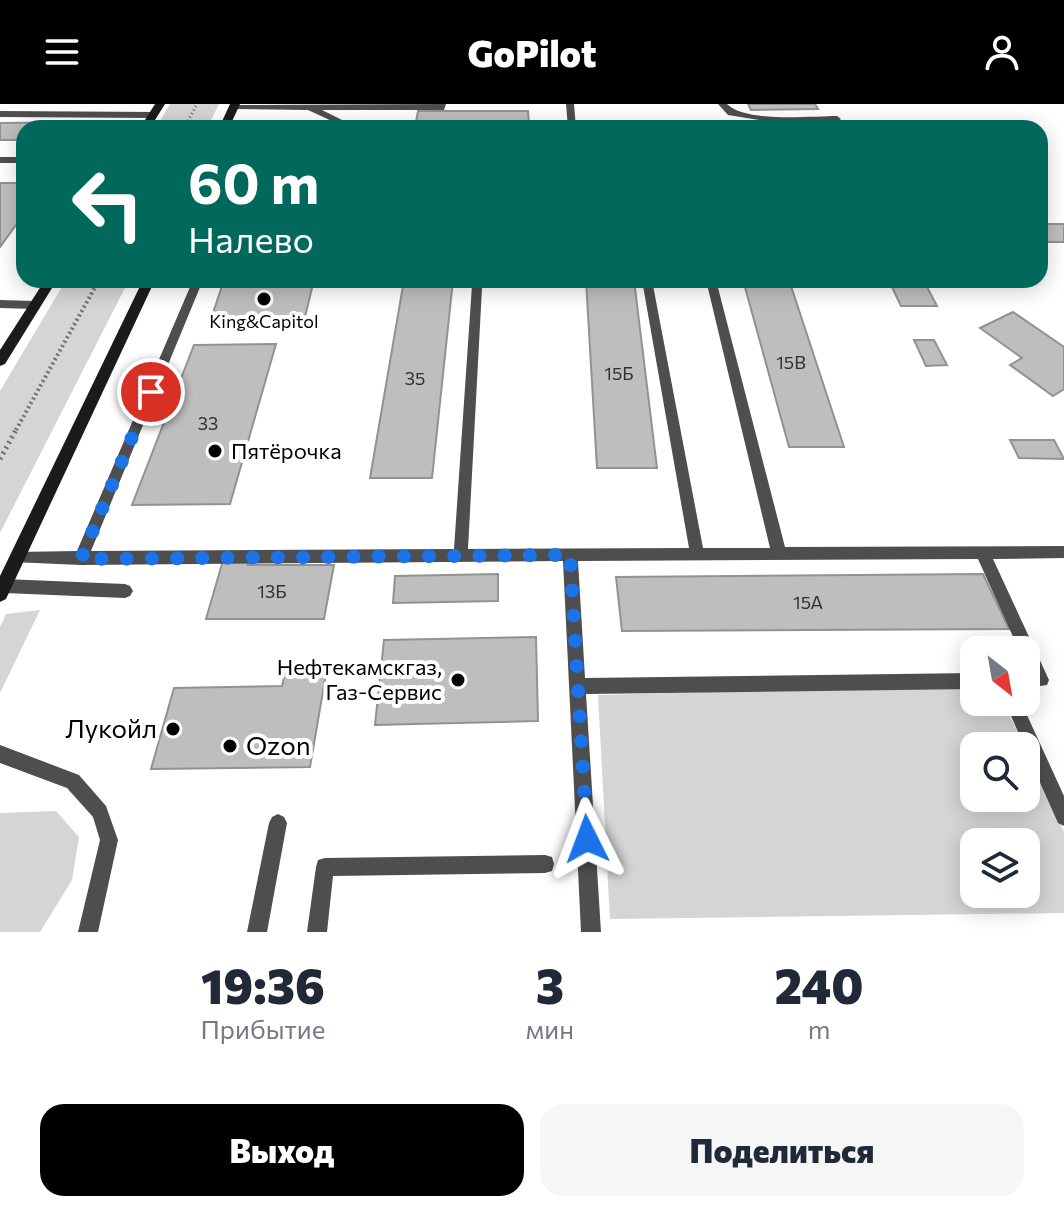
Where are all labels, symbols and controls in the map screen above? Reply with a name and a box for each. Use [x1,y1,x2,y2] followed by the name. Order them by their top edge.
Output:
[40,30,84,74] icon: menu
[467,30,597,74] text: GoPilot
[980,30,1024,74] icon: person
[188,147,319,216] text: 60 m
[56,152,160,256] icon: left
[188,216,314,260] text: Налево
[255,290,273,308] marker: King&Capitol
[209,310,319,332] place label: King&Capitol
[776,351,806,373] house number: 15В
[117,358,185,426] pin
[604,362,634,384] house number: 15Б
[405,367,425,389] house number: 35
[129,370,173,414] icon: arrive
[198,412,218,434] house number: 33
[231,437,342,464] place label: Пятёрочка
[206,442,224,460] marker: Пятёрочка
[257,580,287,602] house number: 13Б
[793,591,823,613] house number: 15А
[960,636,1040,716] north arrow
[960,636,1040,908] map controls
[277,653,442,705] place label: Нефтекамскгаз, Газ-Сервис
[449,671,467,689] marker: Нефтекамскгаз, Газ-Сервис
[65,712,157,743] place label: Лукойл
[164,720,182,738] marker: Лукойл
[246,729,311,760] place label: Ozon
[960,732,1040,812] button: search
[221,737,239,755] marker: Ozon
[545,797,629,881] position arrow
[960,828,1040,908] button: layers
[201,955,325,1014] text: 19:36
[536,955,564,1014] text: 3
[774,955,864,1014] text: 240
[200,1013,325,1044] text: Прибытие
[526,1013,574,1044] text: мин
[808,1013,830,1044] text: m
[40,1104,524,1196] button: Выход
[540,1104,1024,1196] button: Поделиться

